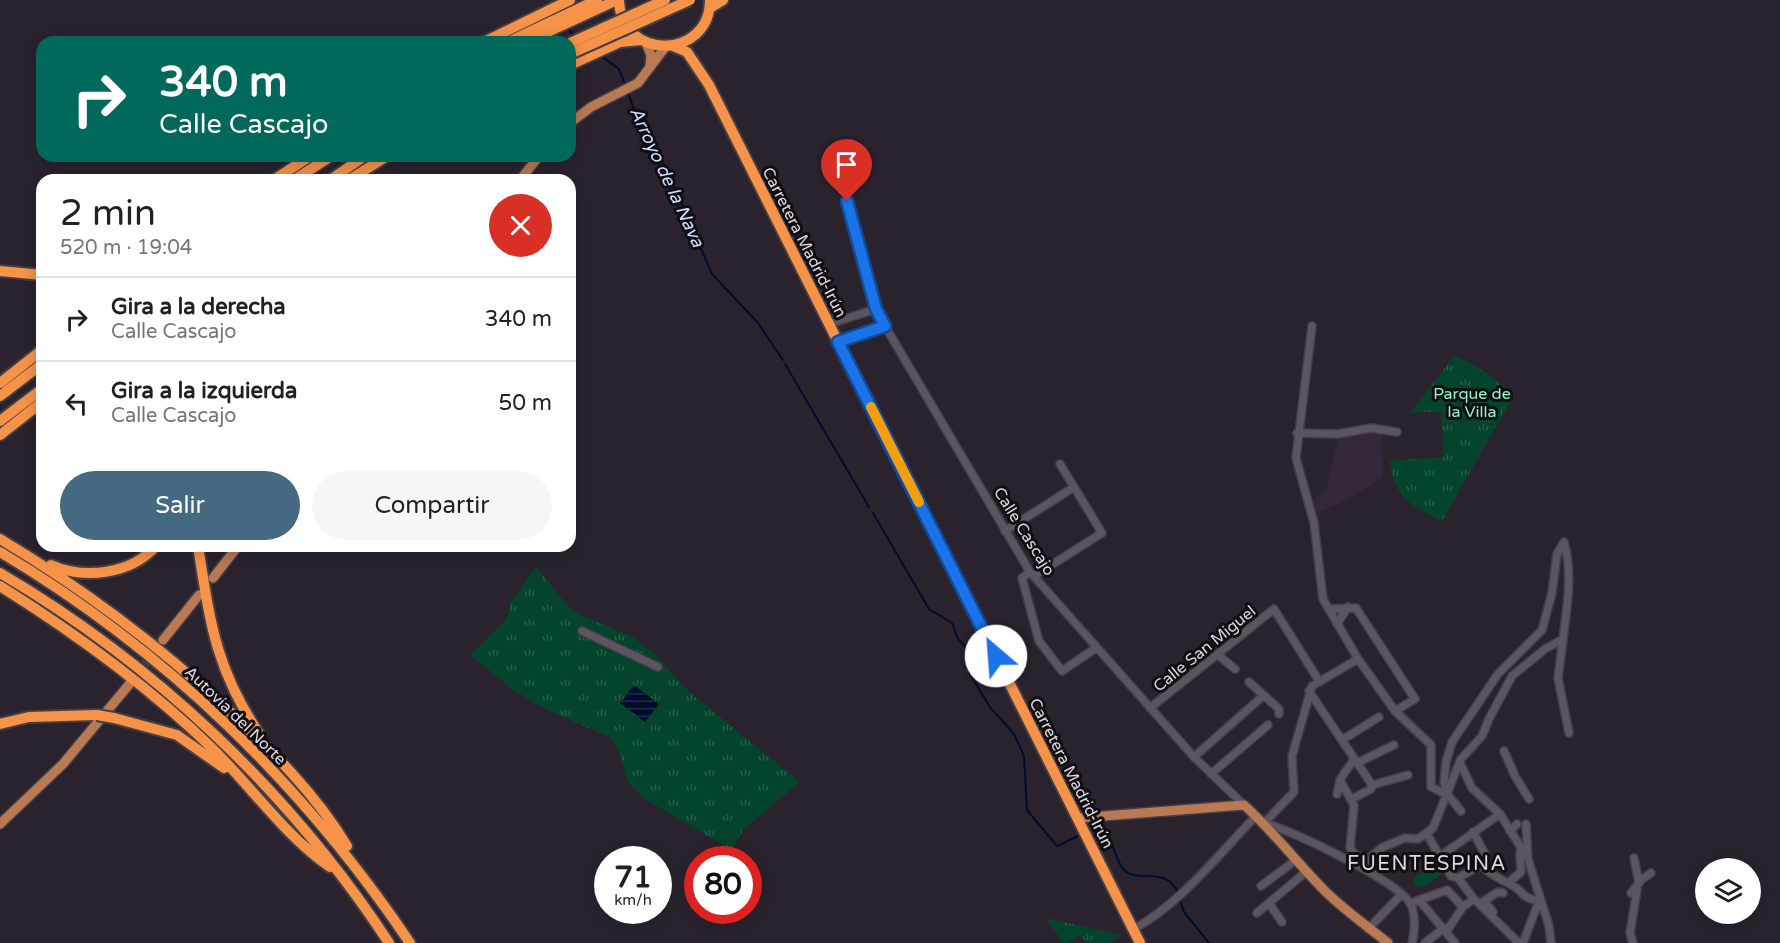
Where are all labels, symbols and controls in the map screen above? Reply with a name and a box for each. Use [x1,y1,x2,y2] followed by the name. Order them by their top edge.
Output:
[159,57,288,108] text: 340 m
[60,60,138,138] icon: right
[625,103,710,251] water label: Arroyo de la Nava
[159,108,328,141] text: Calle Cascajo
[821,139,872,201] pin
[830,148,863,181] icon: arrive
[758,164,851,321] street label: Carretera Madrid-Irún
[60,192,156,235] text: 2 min
[489,194,552,257] button: close
[60,236,192,260] text: 520 m · 19:04
[111,294,286,320] text: Gira a la derecha
[60,303,93,336] icon: right
[485,306,552,332] text: 340 m
[111,320,237,344] text: Calle Cascajo
[111,378,297,404] text: Gira a la izquierda
[1433,384,1511,422] park label: Parque de la Villa
[60,387,93,420] icon: left
[498,390,552,416] text: 50 m
[111,404,237,428] text: Calle Cascajo
[60,471,300,540] button: Salir
[312,471,552,540] button: Compartir
[989,484,1059,579] street label: Calle Cascajo
[1149,601,1260,696] street label: Calle San Miguel
[964,624,1028,688] position arrow
[180,662,290,769] street label: Autovía del Norte
[1025,695,1118,852] street label: Carretera Madrid-Irún
[684,846,762,924] speed limit sign: 80
[1347,852,1507,876] district label: FUENTESPINA
[1695,858,1761,924] map controls
[1695,858,1761,924] button: layers
[614,859,652,896] text: 71
[614,891,652,909] text: km/h

